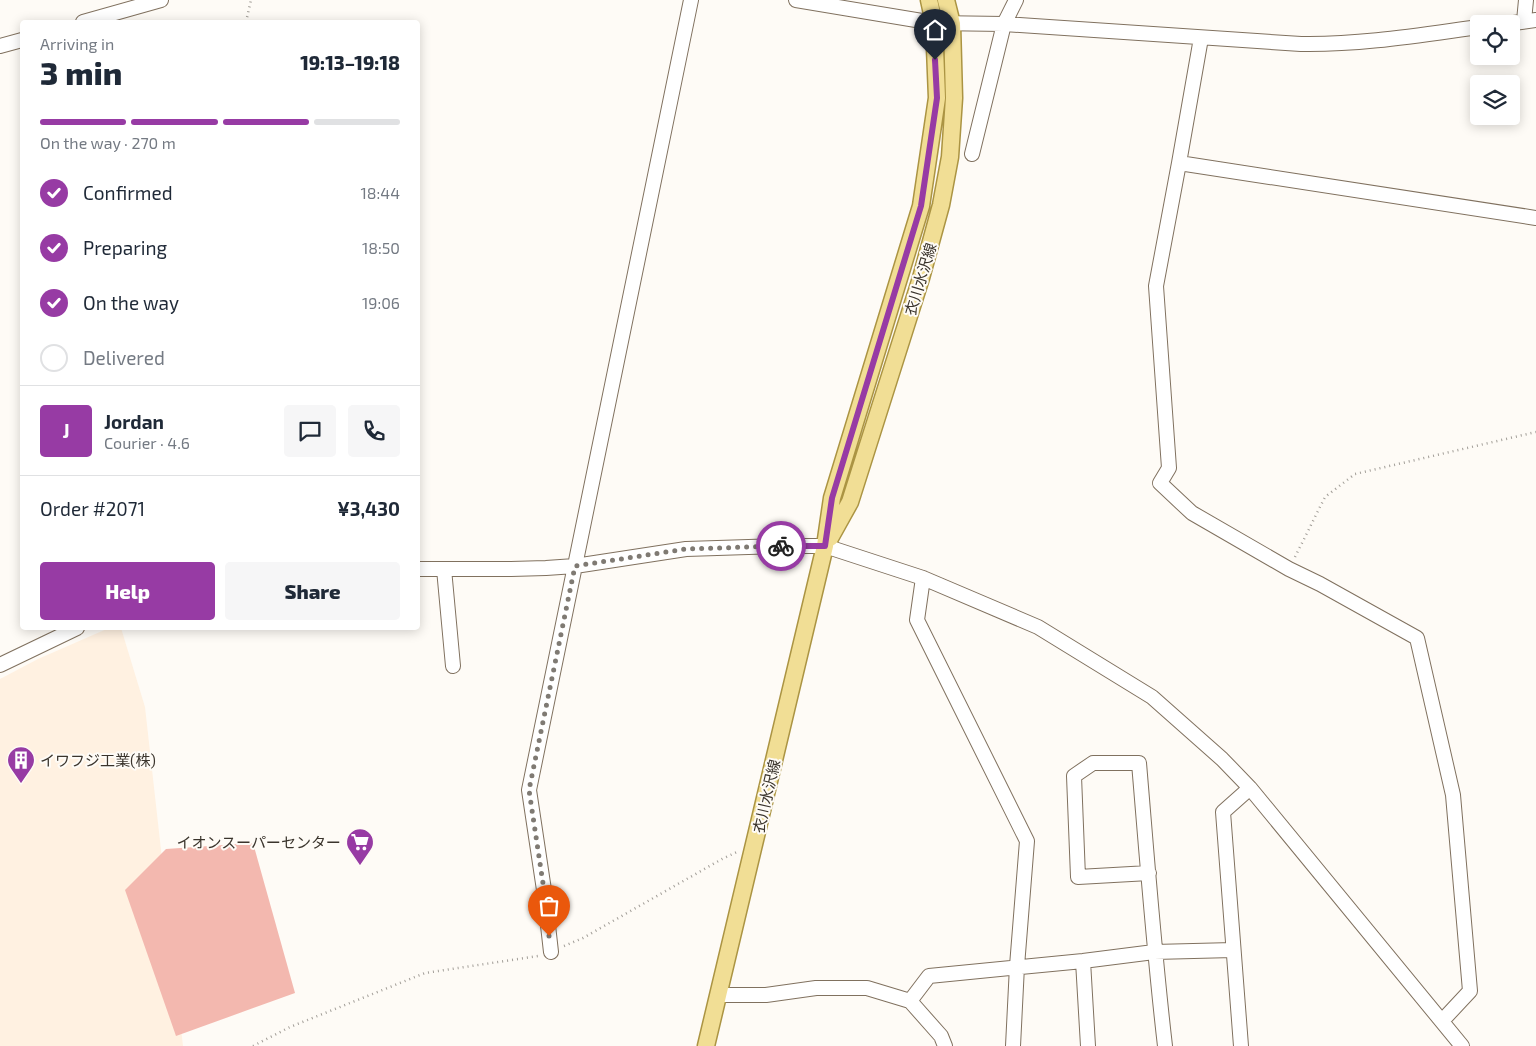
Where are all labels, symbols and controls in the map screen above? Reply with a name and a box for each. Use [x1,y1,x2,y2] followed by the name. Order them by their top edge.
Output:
[914,9,956,60] pin
[1470,15,1520,125] map controls
[1470,15,1520,65] button: locate
[921,16,949,44] icon: home
[40,34,114,53] text: Arriving in
[300,51,400,74] text: 19:13–19:18
[40,53,122,91] text: 3 min
[1470,75,1520,125] button: layers
[40,133,176,152] text: On the way · 270 m
[40,179,68,207] icon: check
[83,181,173,204] text: Confirmed
[360,183,400,202] text: 18:44
[40,234,68,262] icon: check
[83,236,167,259] text: Preparing
[362,238,400,257] text: 18:50
[900,240,940,318] street label: 衣川水沢線
[40,289,68,317] icon: check
[83,291,179,314] text: On the way
[362,293,400,312] text: 19:06
[83,346,165,369] text: Delivered
[284,405,336,457] button: chat
[348,405,400,457] button: phone
[104,410,164,433] text: Jordan
[62,419,70,442] text: J
[104,433,190,452] text: Courier · 4.6
[40,497,145,520] text: Order #2071
[337,497,400,520] text: ¥3,430
[756,521,806,571] courier
[767,532,795,560] icon: bike
[40,562,215,620] button: Help
[225,562,400,620] button: Share
[6,745,36,784] building icon: イワフジ工業(株)
[40,751,156,769] place label: イワフジ工業(株)
[749,757,783,835] street label: 衣川水沢線
[345,827,375,866] supermarket icon: イオンスーパーセンター
[176,833,341,851] place label: イオンスーパーセンター
[528,885,570,936] pin
[535,892,563,920] icon: bag

